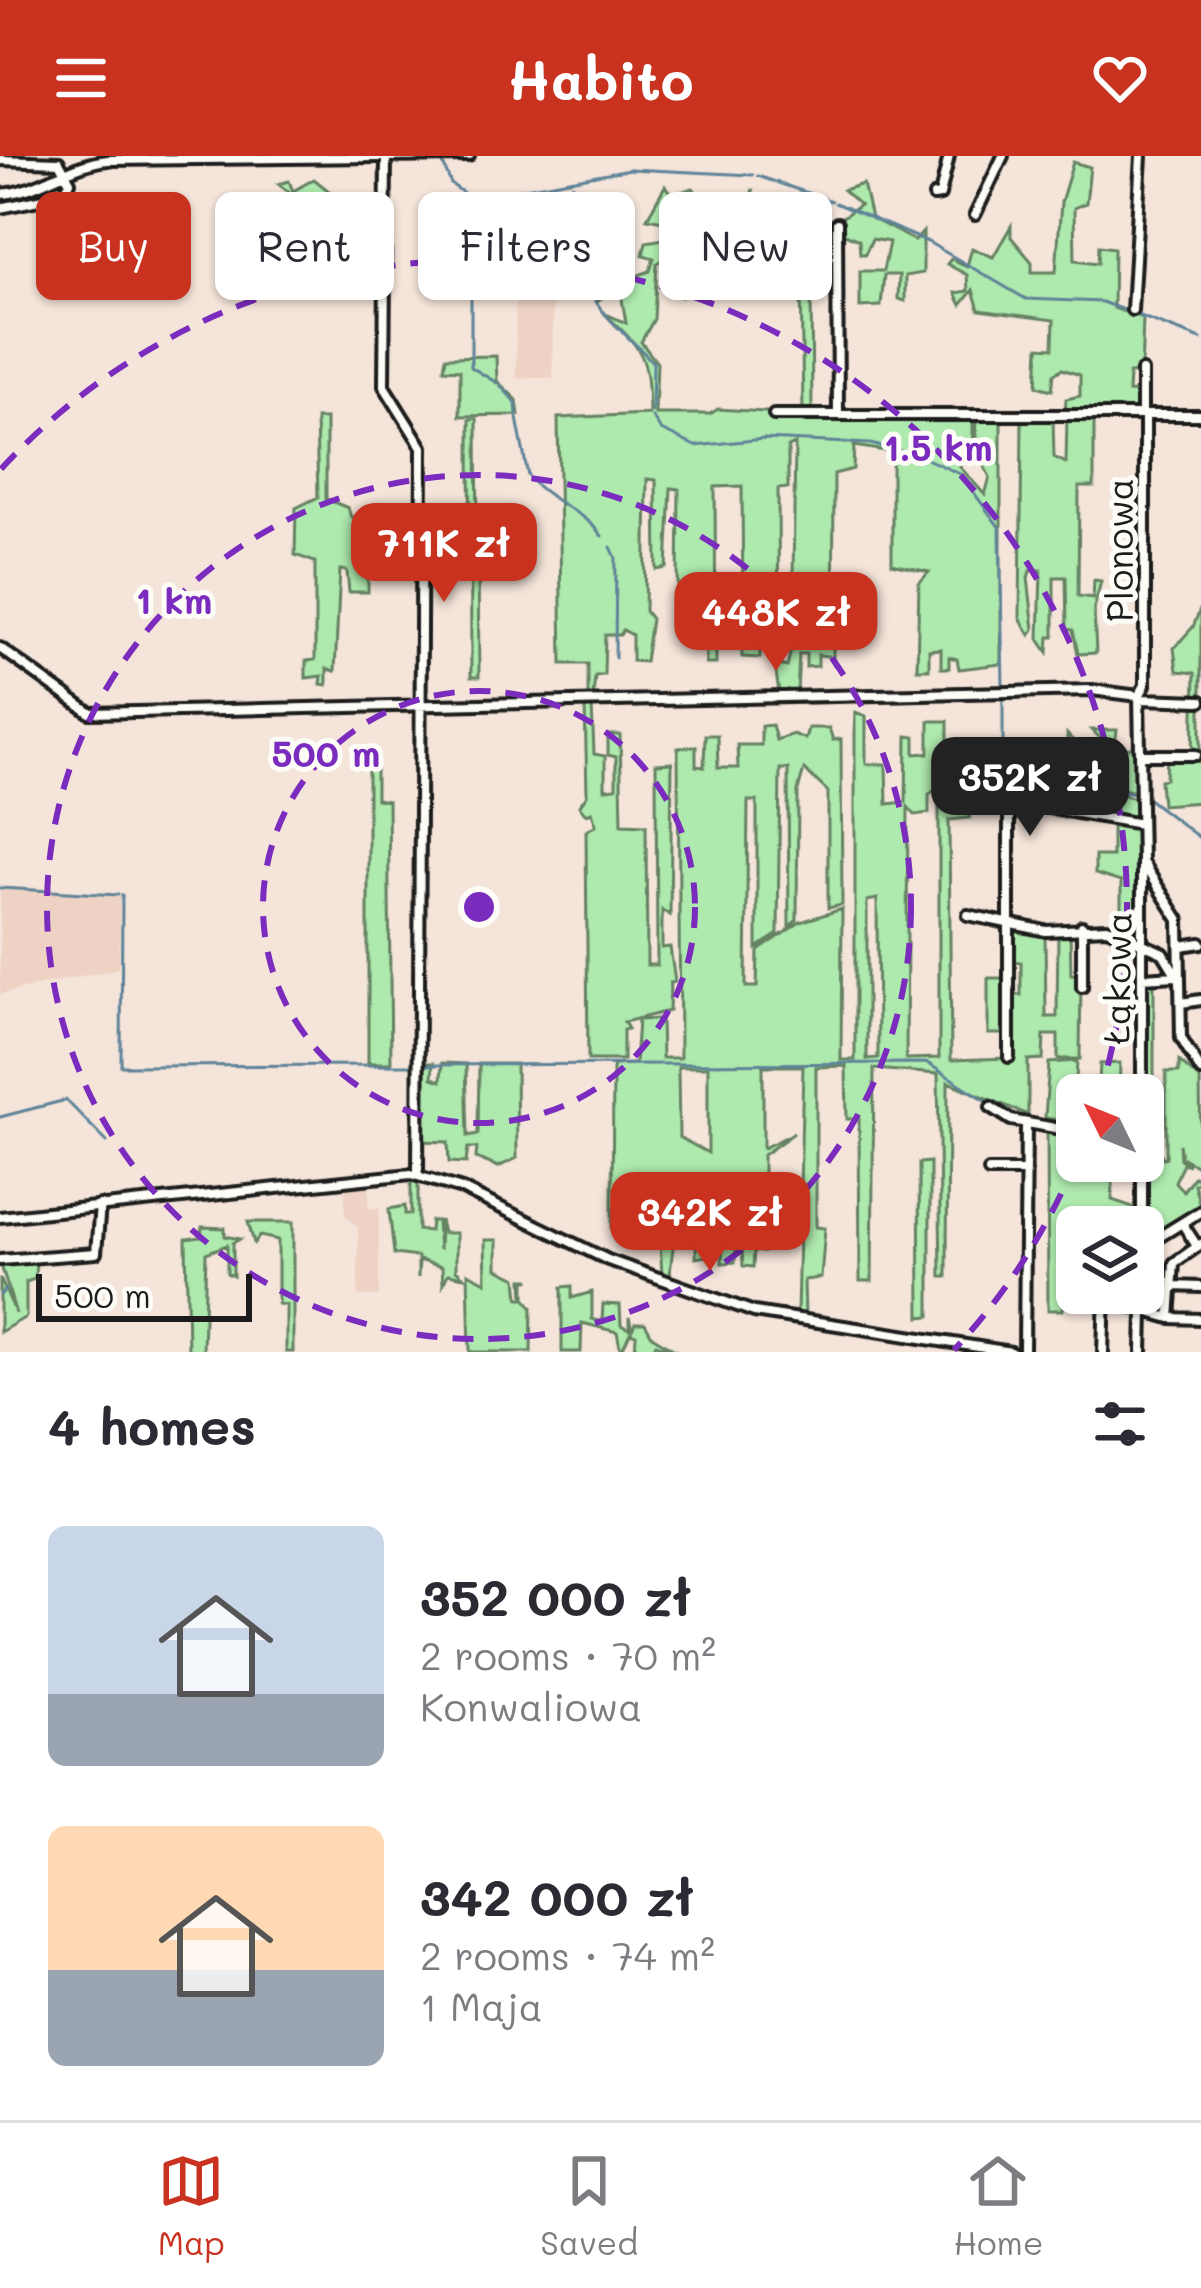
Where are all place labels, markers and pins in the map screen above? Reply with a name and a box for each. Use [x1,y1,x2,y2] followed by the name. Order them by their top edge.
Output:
[333,503,555,605] pin: 711K zł
[665,572,887,674] pin: 448K zł
[919,737,1141,839] pin: 352K zł
[458,886,500,928] centre of rings
[599,1172,821,1274] pin: 342K zł

